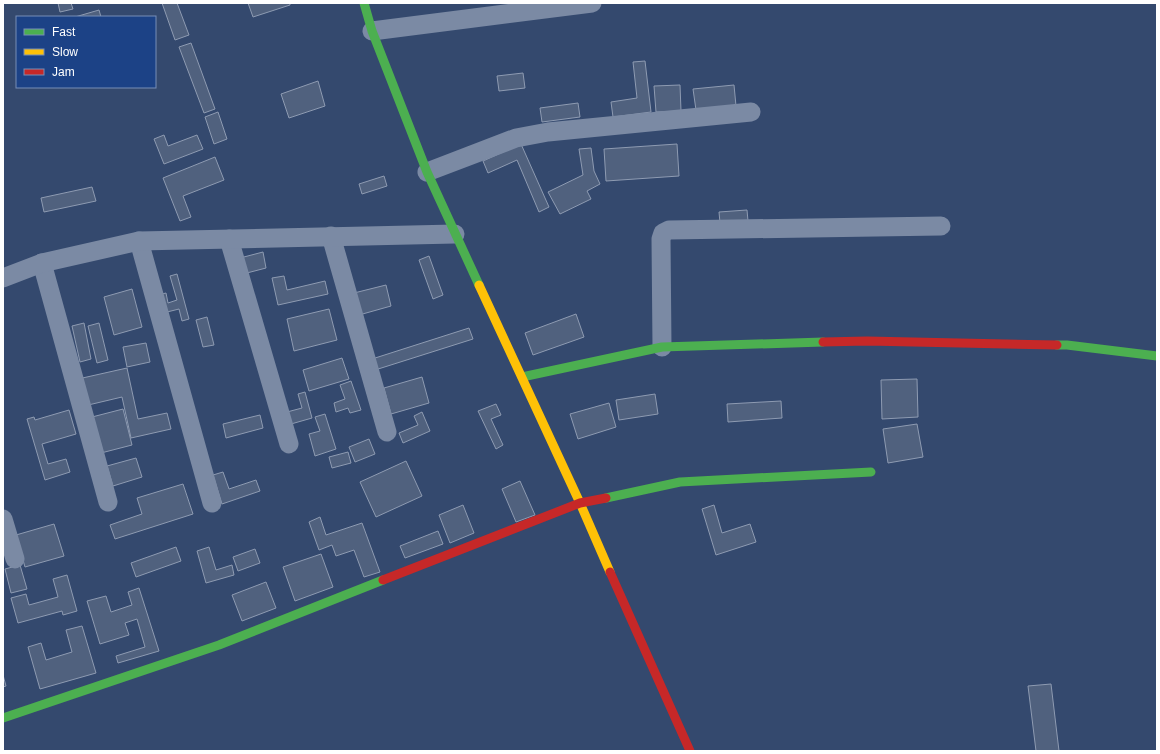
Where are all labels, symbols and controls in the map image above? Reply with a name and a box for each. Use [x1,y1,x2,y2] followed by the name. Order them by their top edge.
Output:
[16,16,156,88] legend
[52,25,76,39] text: Fast
[52,45,78,59] text: Slow
[52,65,75,79] text: Jam

